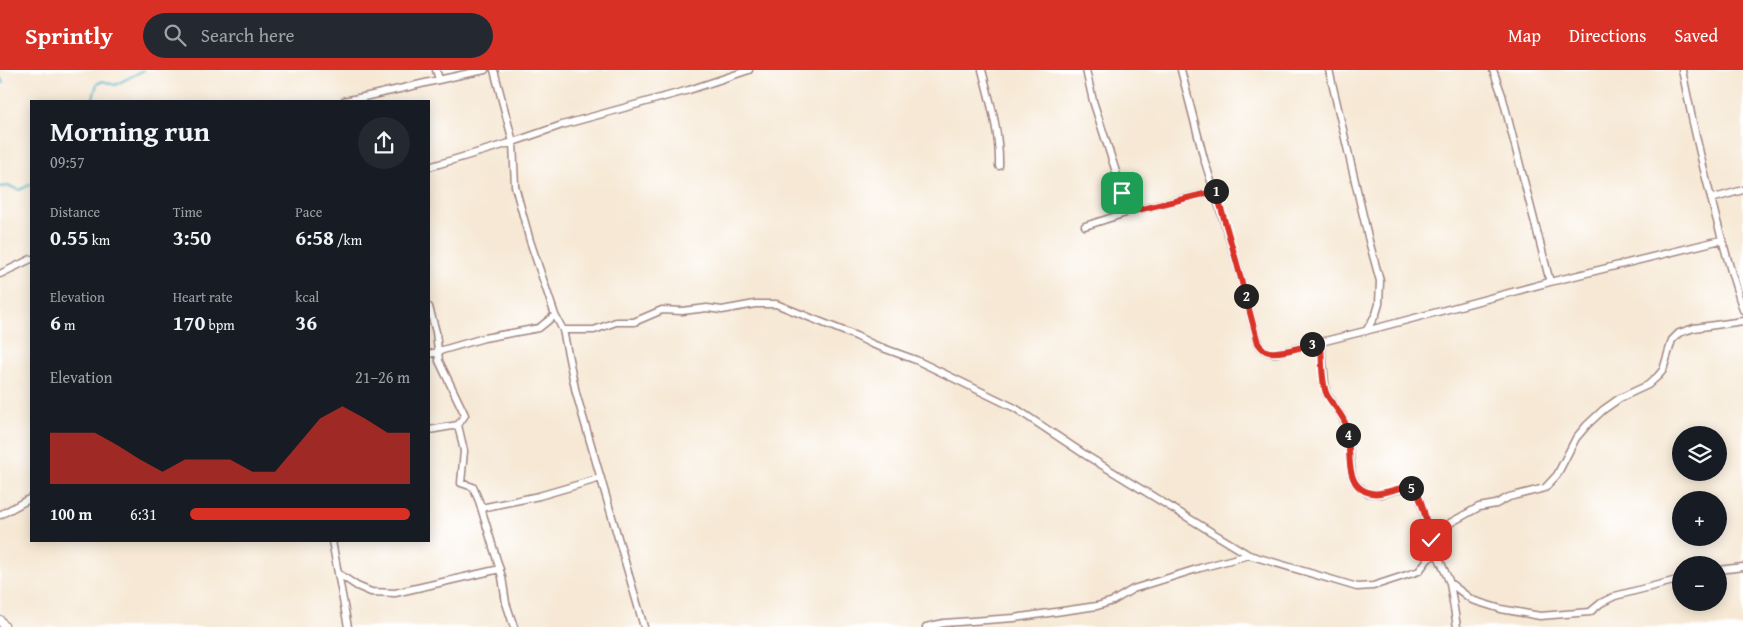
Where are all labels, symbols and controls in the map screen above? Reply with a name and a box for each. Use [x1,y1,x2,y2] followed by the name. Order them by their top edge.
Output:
[143,13,493,58] search box
[25,18,113,53] text: Sprintly
[161,21,189,49] icon: search
[201,21,294,49] text: Search here
[1508,22,1541,49] text: Map
[1569,22,1646,49] text: Directions
[1674,22,1718,49] text: Saved
[50,110,210,151] text: Morning run
[358,117,410,169] button: share
[50,150,85,174] text: 09:57
[1101,172,1143,214] pin
[1204,178,1228,204] pin: 1
[1108,179,1136,207] icon: arrive
[1213,181,1220,201] text: 1
[50,202,100,222] text: Distance
[173,202,202,222] text: Time
[295,202,322,222] text: Pace
[50,222,89,253] text: 0.55
[173,222,211,253] text: 3:50
[295,222,334,253] text: 6:58
[89,230,110,250] text: km
[334,230,362,250] text: /km
[1234,284,1258,308] pin: 2
[1243,286,1250,306] text: 2
[50,287,105,307] text: Elevation
[173,287,233,307] text: Heart rate
[295,287,319,307] text: kcal
[50,307,61,338] text: 6
[173,307,205,338] text: 170
[295,307,317,338] text: 36
[61,315,75,335] text: m
[205,315,235,335] text: bpm
[1300,332,1324,356] pin: 3
[1309,334,1316,354] text: 3
[50,365,113,389] text: Elevation
[355,365,410,389] text: 21–26 m
[1336,422,1360,448] pin: 4
[1345,425,1352,445] text: 4
[1672,426,1727,611] map controls
[1672,426,1727,481] button: layers
[1398,476,1424,500] pin: 5
[1408,478,1415,498] text: 5
[1672,491,1727,546] button: +
[50,502,92,526] text: 100 m
[130,502,157,526] text: 6:31
[1410,519,1452,561] pin
[1417,526,1445,554] icon: check
[1672,556,1727,611] button: −

